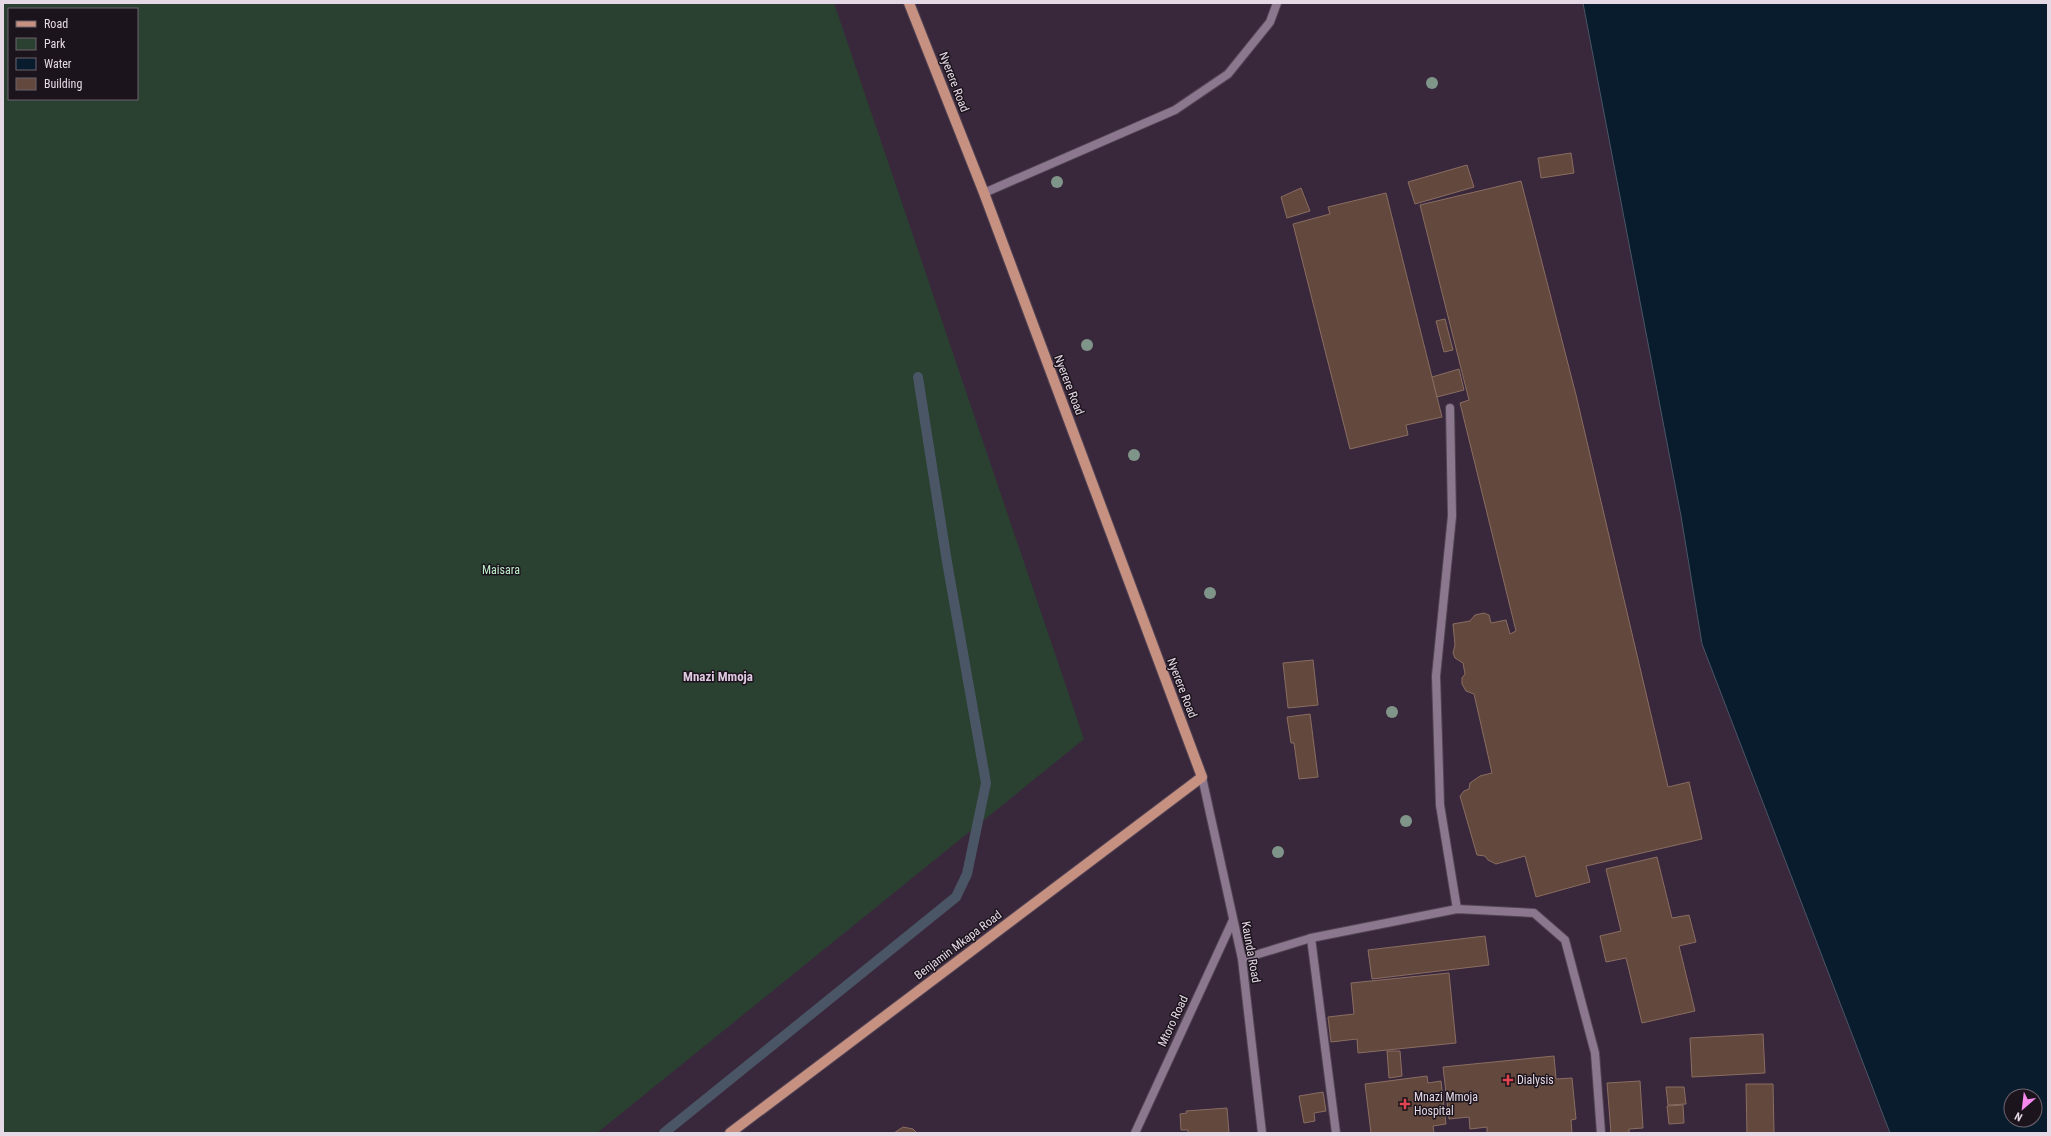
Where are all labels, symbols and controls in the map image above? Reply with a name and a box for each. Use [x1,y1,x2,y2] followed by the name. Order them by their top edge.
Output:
[8,8,138,100] legend
[44,17,68,31] text: Road
[44,37,66,51] text: Park
[936,50,972,114] street label: Nyerere Road
[44,57,72,71] text: Water
[44,77,82,91] text: Building
[1051,353,1087,417] street label: Nyerere Road
[482,563,520,577] park label: Maisara
[1164,656,1200,720] street label: Nyerere Road
[683,669,753,684] district label: Mnazi Mmoja
[912,908,1004,982] street label: Benjamin Mkapa Road
[1239,920,1263,984] street label: Kaunda Road
[1155,993,1191,1049] street label: Mtoro Road
[1517,1073,1554,1087] place label: Dialysis
[1502,1074,1514,1086] marker: Dialysis
[2003,1088,2043,1128] north arrow
[1414,1090,1478,1118] place label: Mnazi Mmoja Hospital
[1399,1098,1411,1110] marker: Mnazi Mmoja Hospital
[2012,1109,2025,1124] text: N

